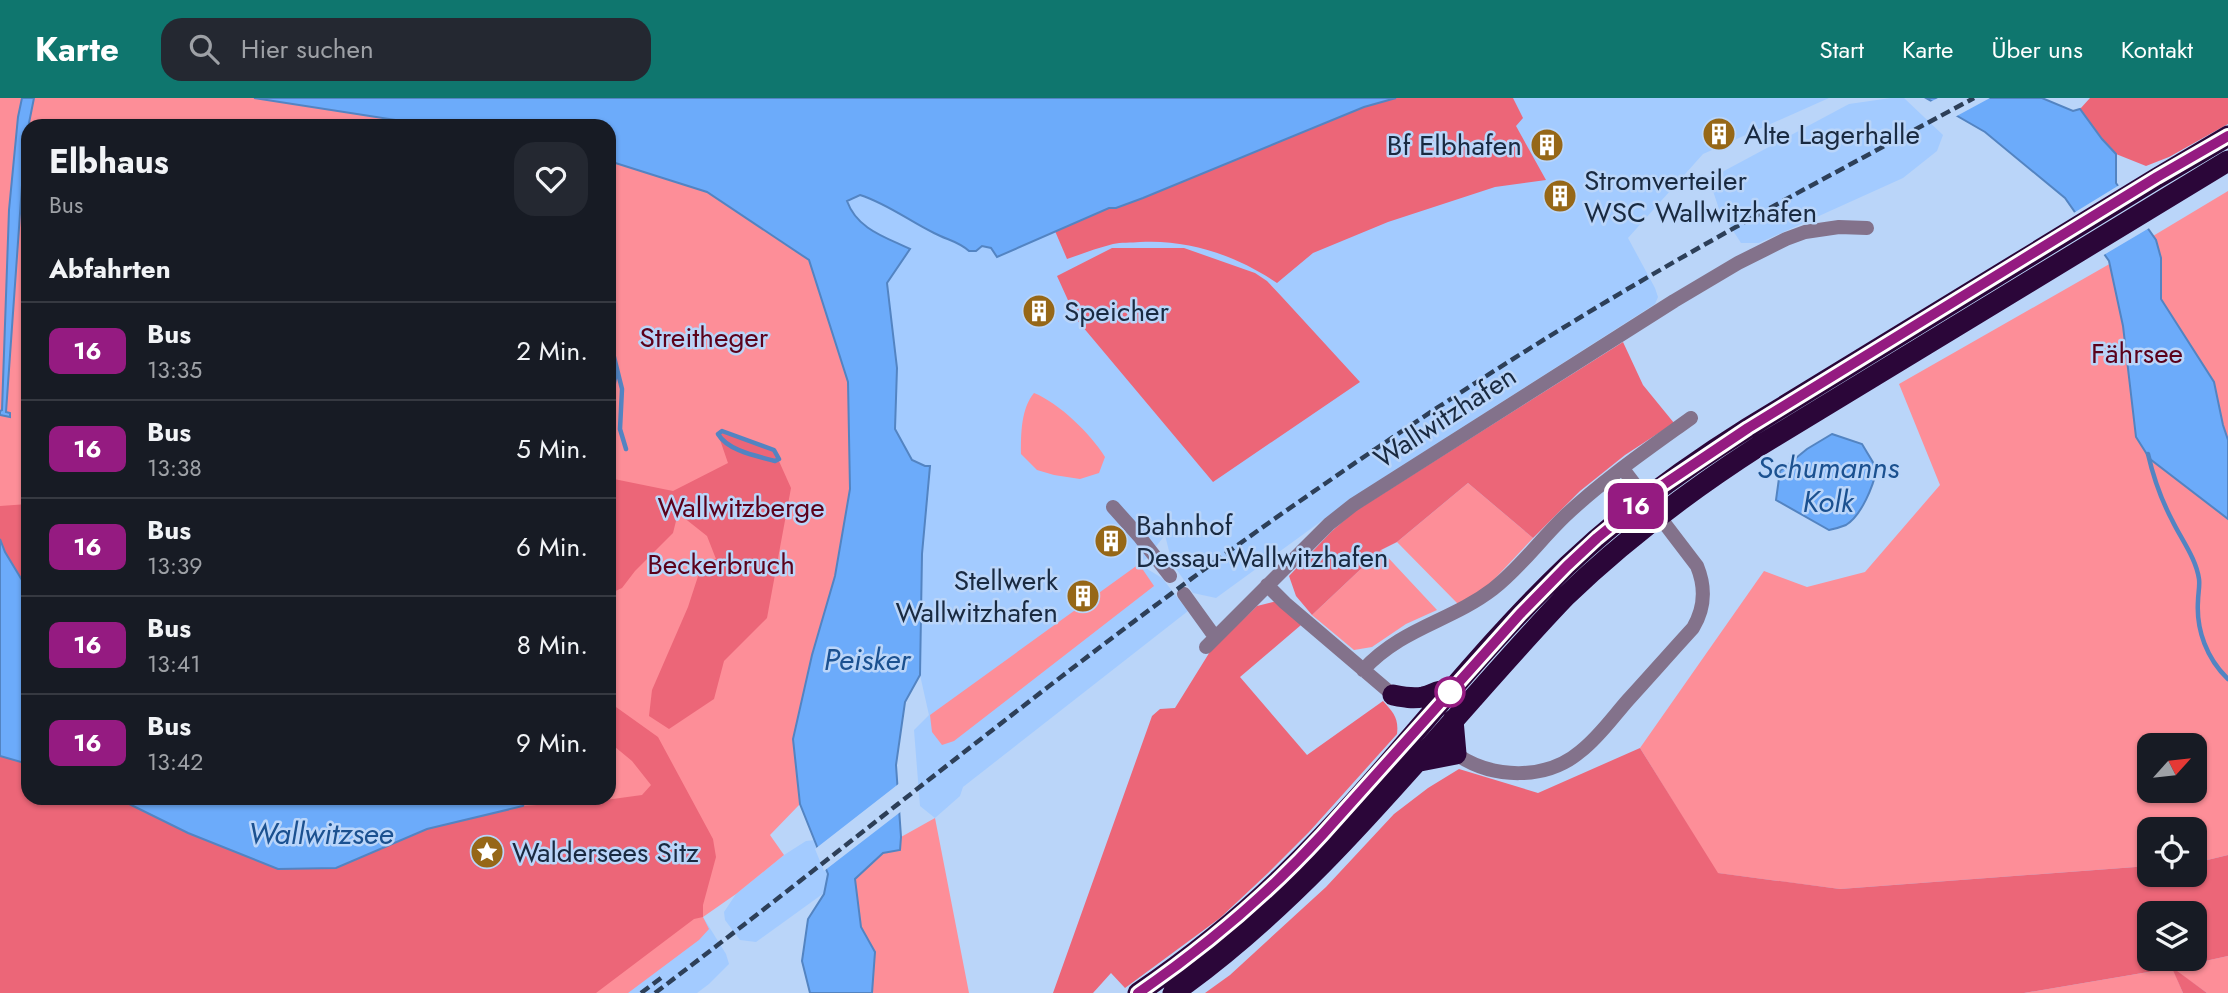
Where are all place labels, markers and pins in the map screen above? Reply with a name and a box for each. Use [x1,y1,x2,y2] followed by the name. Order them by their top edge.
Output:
[1744,114,1920,155] place label: Alte Lagerhalle
[1700,115,1738,153] building icon: Alte Lagerhalle
[1387,125,1522,166] place label: Bf Elbhafen
[1528,126,1566,164] building icon: Bf Elbhafen
[1584,160,1817,233] place label: Stromverteiler WSC Wallwitzhafen
[1541,177,1579,215] building icon: Stromverteiler WSC Wallwitzhafen
[1064,291,1170,332] place label: Speicher
[1020,292,1058,330] building icon: Speicher
[1136,505,1389,578] place label: Bahnhof Dessau-Wallwitzhafen
[1092,522,1130,560] building icon: Bahnhof Dessau-Wallwitzhafen
[896,560,1059,633] place label: Stellwerk Wallwitzhafen
[1064,577,1102,615] building icon: Stellwerk Wallwitzhafen
[1435,677,1465,707] unlabelled marker
[512,832,699,873] place label: Waldersees Sitz
[468,833,506,871] place icon: Waldersees Sitz

